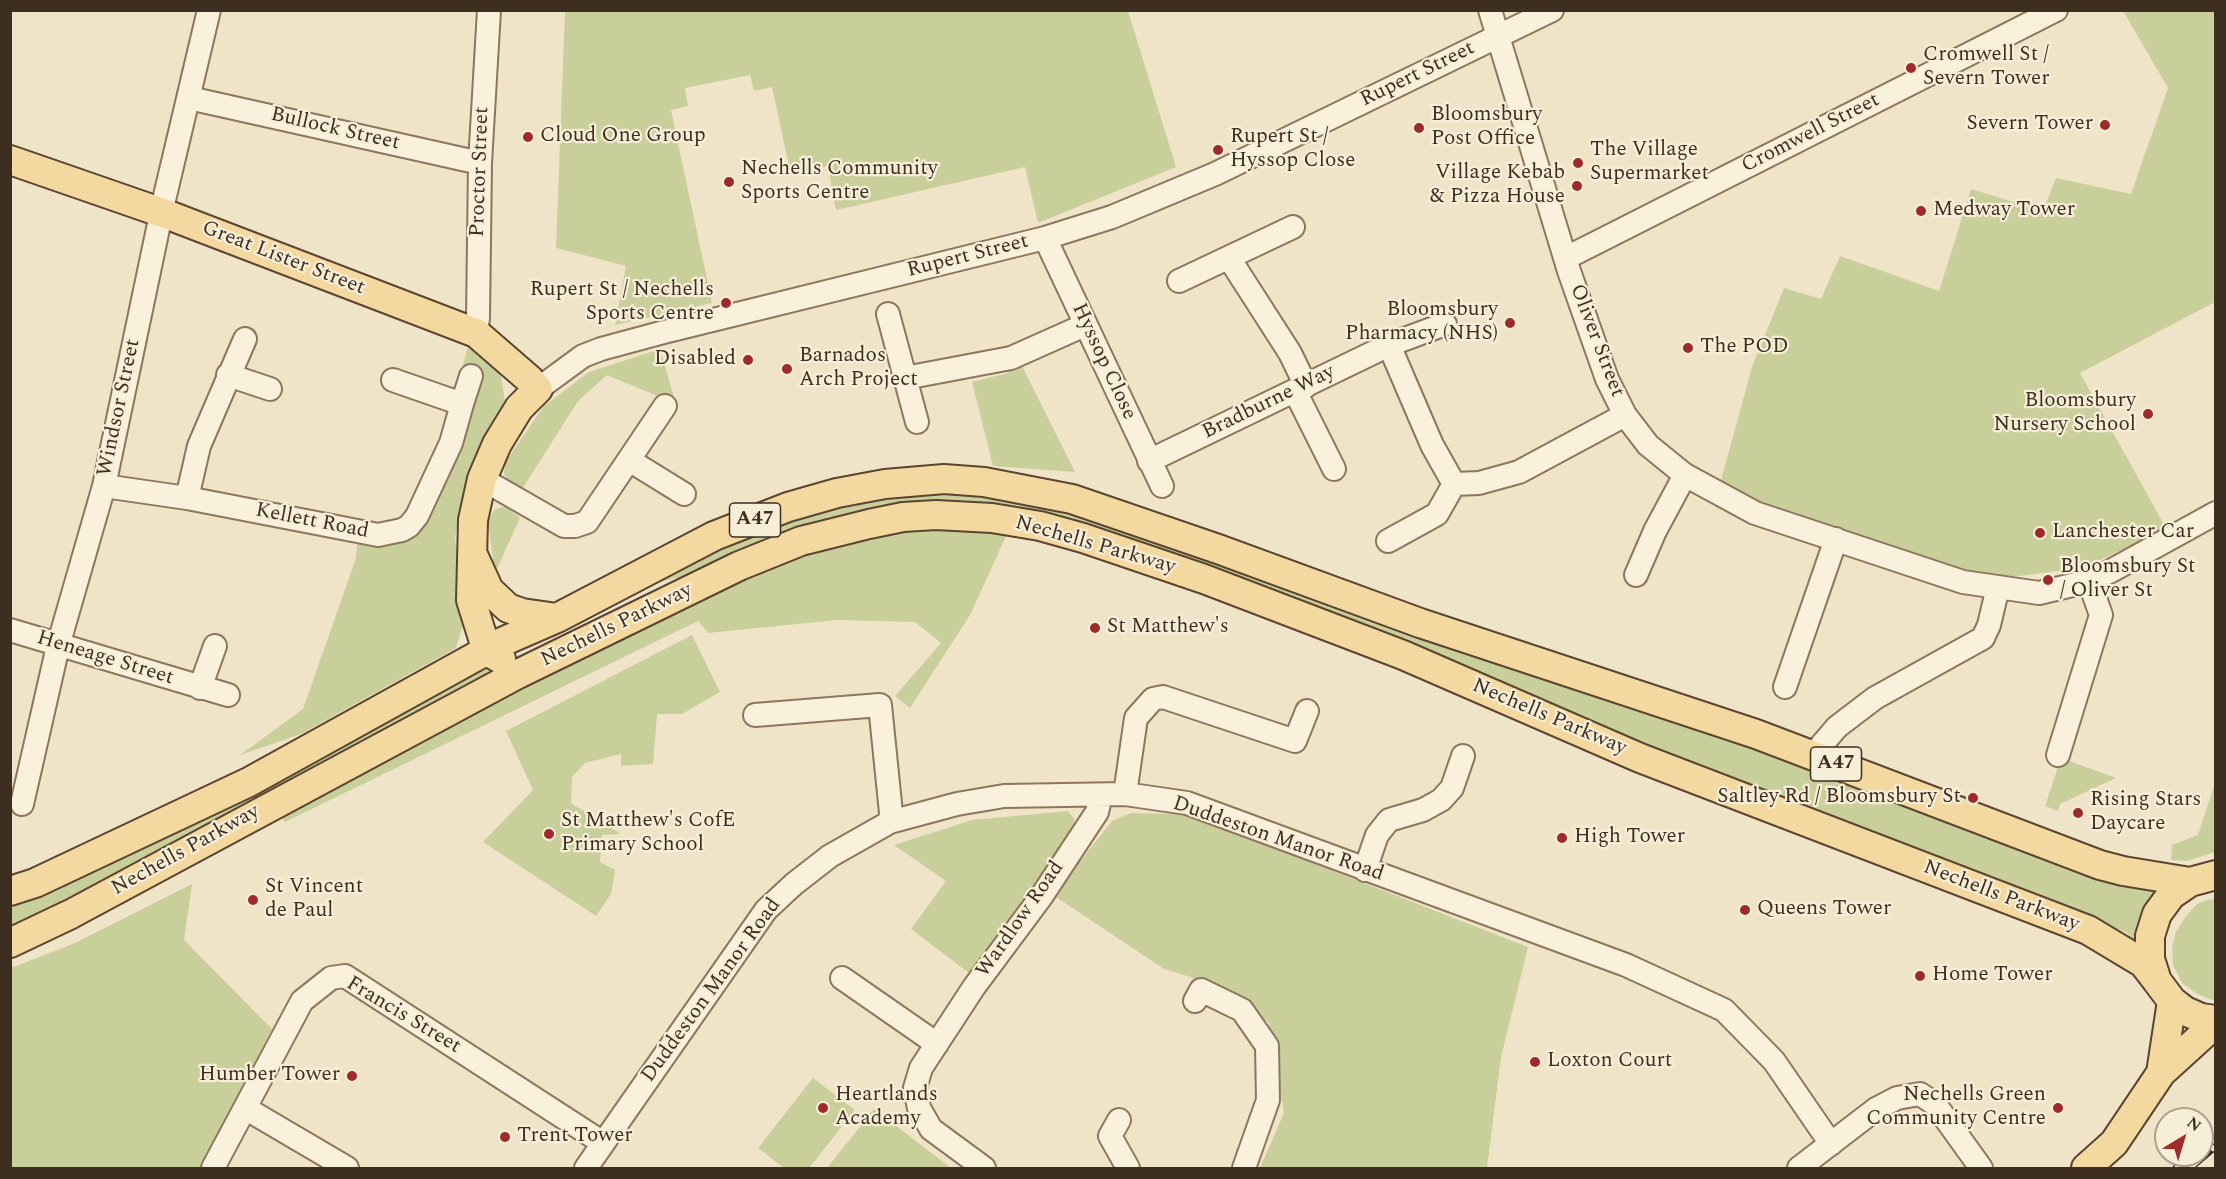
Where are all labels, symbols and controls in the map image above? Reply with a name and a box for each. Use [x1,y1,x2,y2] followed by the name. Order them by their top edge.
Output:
[1357,37,1479,113] street label: Rupert Street
[1923,43,2050,93] place label: Cromwell St / Severn Tower
[1904,61,1918,75] marker: Cromwell St / Severn Tower
[1738,88,1884,180] street label: Cromwell Street
[268,103,402,157] street label: Bullock Street
[1431,103,1542,153] place label: Bloomsbury Post Office
[466,106,496,238] street label: Proctor Street
[1966,112,2093,138] place label: Severn Tower
[2098,118,2112,132] marker: Severn Tower
[1412,121,1426,135] marker: Bloomsbury Post Office
[540,124,706,150] place label: Cloud One Group
[1230,125,1356,175] place label: Rupert St / Hyssop Close
[521,130,535,144] marker: Cloud One Group
[1590,138,1709,188] place label: The Village Supermarket
[1211,143,1225,157] marker: Rupert St / Hyssop Close
[1571,156,1585,170] marker: The Village Supermarket
[741,157,938,207] place label: Nechells Community Sports Centre
[1430,161,1565,211] place label: Village Kebab & Pizza House
[722,175,736,189] marker: Nechells Community Sports Centre
[1570,179,1584,193] marker: Village Kebab & Pizza House
[1933,198,2075,224] place label: Medway Tower
[1914,204,1928,218] marker: Medway Tower
[198,216,368,302] street label: Great Lister Street
[905,230,1031,284] street label: Rupert Street
[530,278,714,328] place label: Rupert St / Nechells Sports Centre
[1563,281,1629,401] street label: Oliver Street
[719,296,733,310] marker: Rupert St / Nechells Sports Centre
[1345,298,1498,348] place label: Bloomsbury Pharmacy (NHS)
[1065,300,1141,424] street label: Hyssop Close
[1503,316,1517,330] marker: Bloomsbury Pharmacy (NHS)
[1700,335,1788,361] place label: The POD
[93,337,147,479] street label: Windsor Street
[1681,341,1695,355] marker: The POD
[799,344,918,394] place label: Barnados Arch Project
[654,347,736,373] place label: Disabled
[741,353,755,367] marker: Disabled
[1199,360,1339,446] street label: Bradburne Way
[780,362,794,376] marker: Barnados Arch Project
[1993,389,2136,439] place label: Bloomsbury Nursery School
[2141,407,2155,421] marker: Bloomsbury Nursery School
[253,499,371,545] street label: Kellett Road
[730,503,780,537] road number: A47
[1012,511,1178,581] street label: Nechells Parkway
[2052,520,2194,546] place label: Lanchester Car
[2033,526,2047,540] marker: Lanchester Car
[2060,555,2195,605] place label: Bloomsbury St / Oliver St
[2041,573,2055,587] marker: Bloomsbury St / Oliver St
[537,578,697,674] street label: Nechells Parkway
[1107,615,1229,641] place label: St Matthew's
[1088,621,1102,635] marker: St Matthew's
[34,626,176,692] street label: Heneage Street
[1468,674,1630,762] street label: Nechells Parkway
[1810,747,1862,781] road number: A47
[1717,785,1961,811] place label: Saltley Rd / Bloomsbury St
[2090,788,2201,838] place label: Rising Stars Daycare
[1966,791,1980,805] marker: Saltley Rd / Bloomsbury St
[1169,792,1387,888] street label: Duddeston Manor Road
[108,800,264,902] street label: Nechells Parkway
[2071,806,2085,820] marker: Rising Stars Daycare
[561,809,736,859] place label: St Matthew's CofE Primary School
[1574,825,1685,851] place label: High Tower
[542,827,556,841] marker: St Matthew's CofE Primary School
[1555,831,1569,845] marker: High Tower
[1919,856,2083,938] street label: Nechells Parkway
[972,857,1070,983] street label: Wardlow Road
[265,875,363,925] place label: St Vincent de Paul
[246,893,260,907] marker: St Vincent de Paul
[637,894,787,1088] street label: Duddeston Manor Road
[1757,897,1891,923] place label: Queens Tower
[1738,903,1752,917] marker: Queens Tower
[1932,963,2053,989] place label: Home Tower
[1913,969,1927,983] marker: Home Tower
[341,972,465,1060] street label: Francis Street
[1547,1049,1672,1075] place label: Loxton Court
[1528,1055,1542,1069] marker: Loxton Court
[199,1063,340,1089] place label: Humber Tower
[345,1069,359,1083] marker: Humber Tower
[835,1083,938,1133] place label: Heartlands Academy
[1866,1083,2046,1133] place label: Nechells Green Community Centre
[816,1101,830,1115] marker: Heartlands Academy
[2051,1101,2065,1115] marker: Nechells Green Community Centre
[2154,1107,2214,1167] north arrow
[2181,1111,2206,1138] text: N
[517,1124,633,1150] place label: Trent Tower
[498,1130,512,1144] marker: Trent Tower

